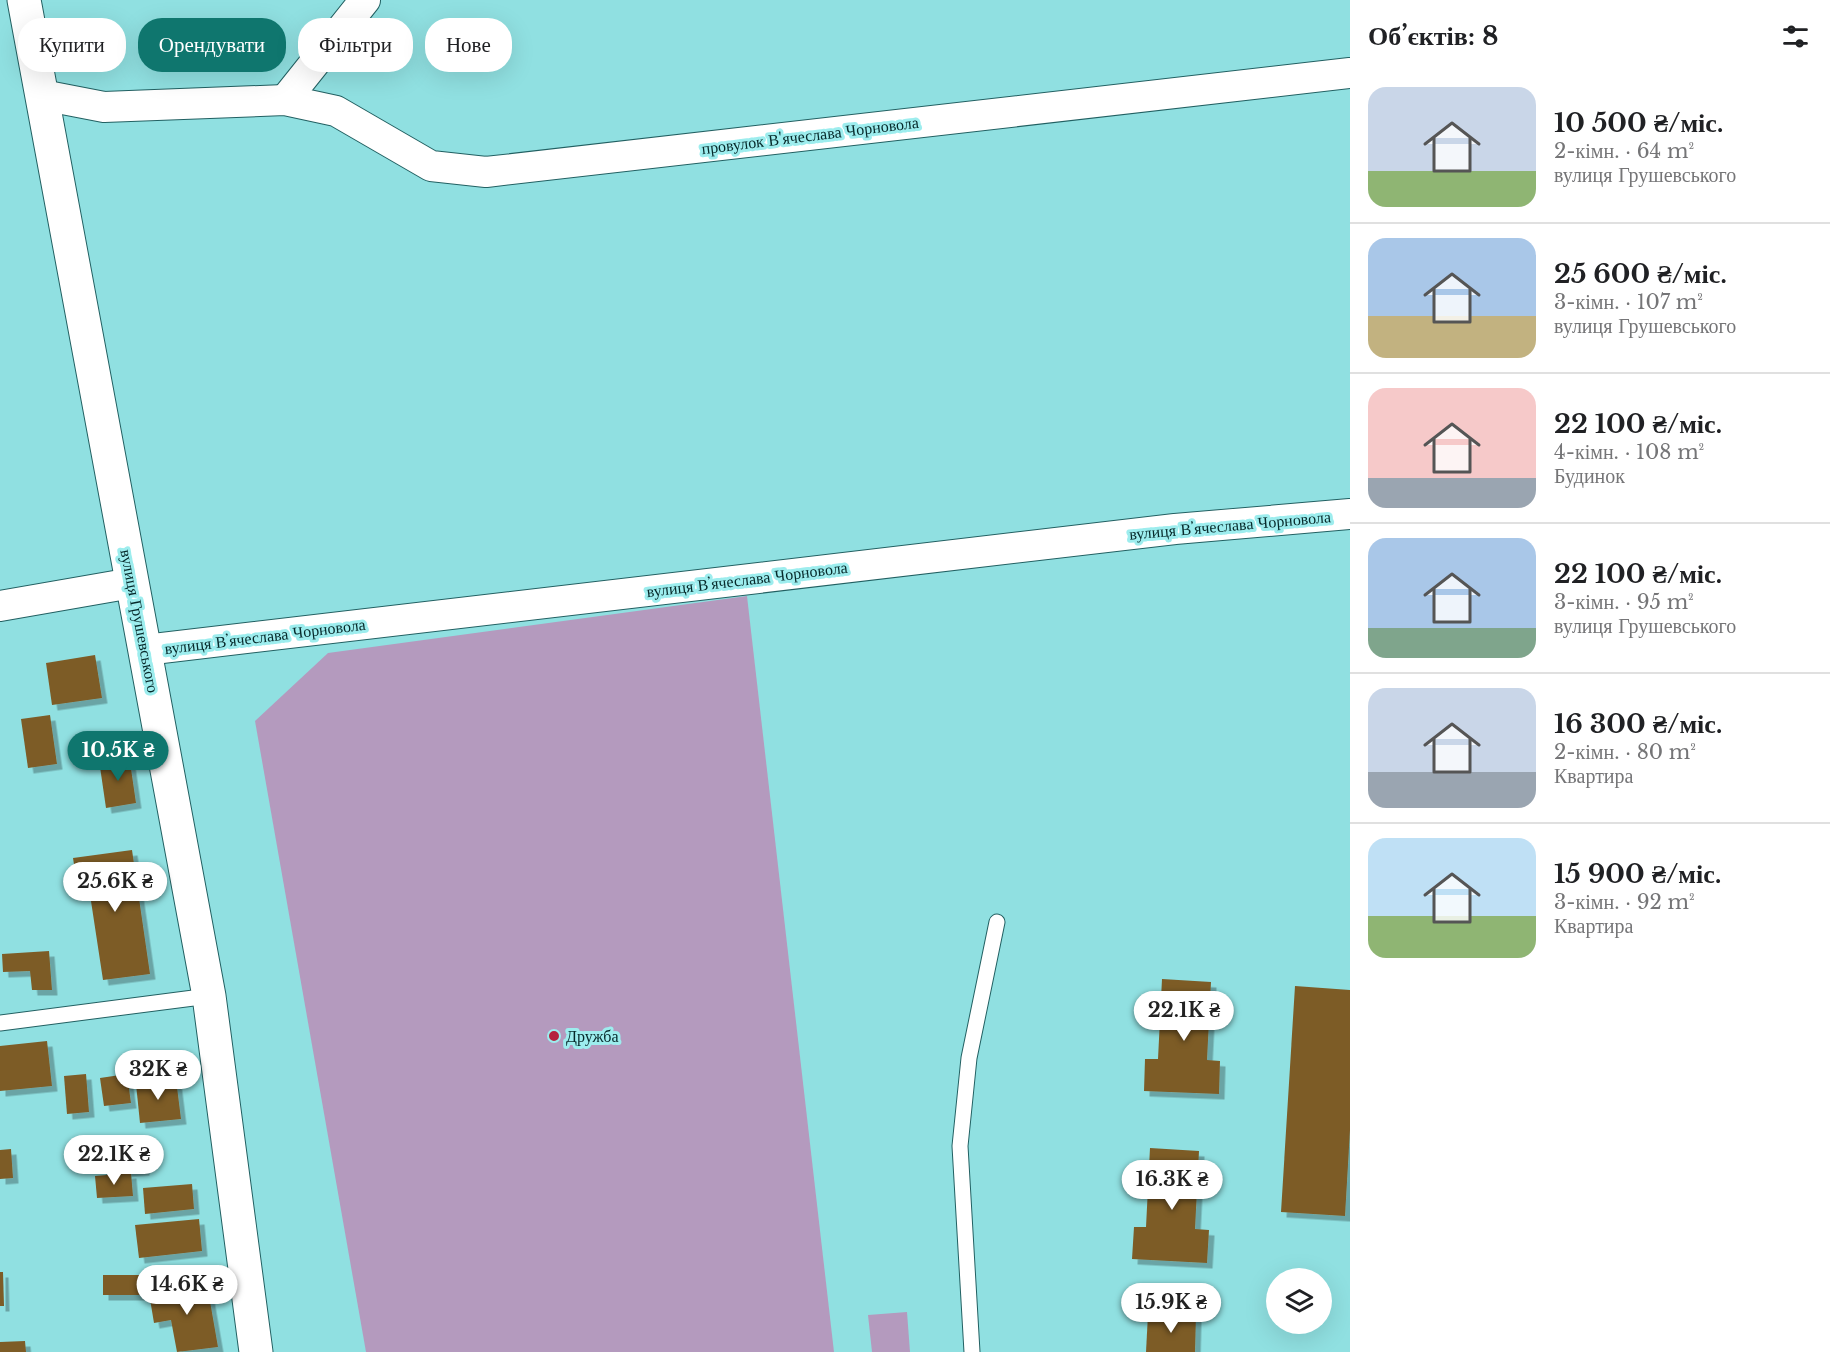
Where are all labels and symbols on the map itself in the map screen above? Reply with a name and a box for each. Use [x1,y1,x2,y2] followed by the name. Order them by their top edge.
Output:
[700,112,920,158] street label: провулок В'ячеслава Чорновола
[1128,506,1332,544] street label: вулиця Вʼячеслава Чорновола
[116,548,164,694] street label: вулиця Грушевського
[645,557,849,601] street label: вулиця Вʼячеслава Чорновола
[163,614,367,658] street label: вулиця Вʼячеслава Чорновола
[63,731,173,782] pin: 10.5K ₴
[60,862,170,913] pin: 25.6K ₴
[1129,991,1239,1042] pin: 22.1K ₴
[566,1026,619,1046] place label: Дружба
[547,1029,561,1043] marker: Дружба
[116,1050,200,1101] pin: 32K ₴
[59,1135,169,1186] pin: 22.1K ₴
[1117,1160,1227,1211] pin: 16.3K ₴
[132,1265,242,1316] pin: 14.6K ₴
[1116,1283,1226,1334] pin: 15.9K ₴

